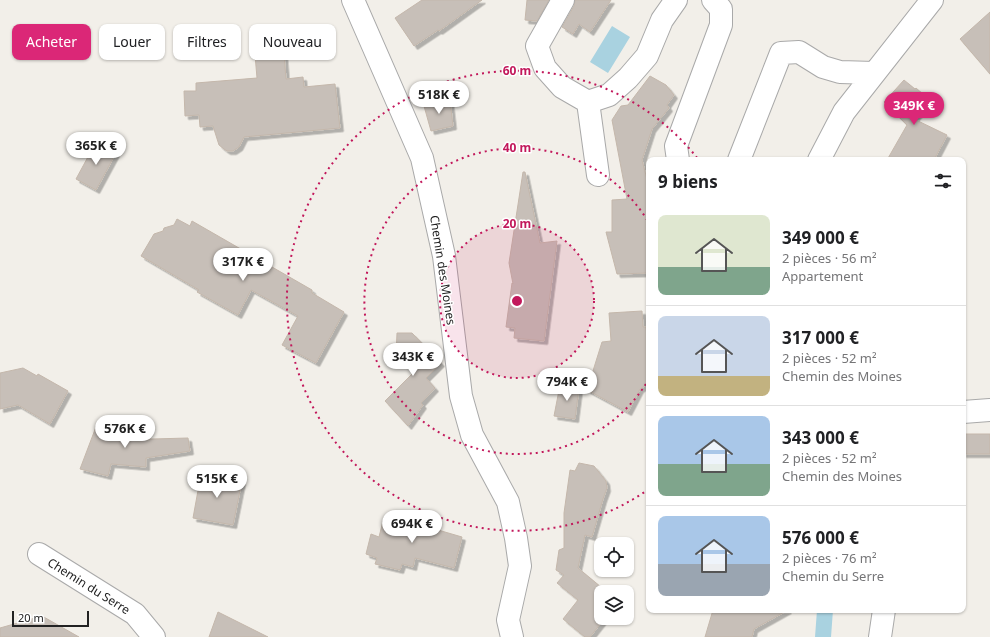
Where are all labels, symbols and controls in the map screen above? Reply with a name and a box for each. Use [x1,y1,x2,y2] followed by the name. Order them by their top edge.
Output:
[12,24,91,60] chip: Acheter
[99,24,165,60] chip: Louer
[173,24,241,60] chip: Filtres
[249,24,336,60] chip: Nouveau
[503,62,531,79] text: 60 m
[406,81,472,115] pin: 518K €
[418,85,460,103] text: 518K €
[881,92,947,126] pin: 349K €
[893,96,935,114] text: 349K €
[63,132,129,166] pin: 365K €
[75,136,117,154] text: 365K €
[503,139,531,156] text: 40 m
[658,170,718,193] text: 9 biens
[932,170,954,192] icon: filters
[426,214,460,326] street label: Chemin des Moines
[503,215,531,232] text: 20 m
[782,226,859,249] text: 349 000 €
[690,231,738,279] icon: home
[210,248,276,282] pin: 317K €
[782,249,877,267] text: 2 pièces · 56 m²
[222,252,264,270] text: 317K €
[782,267,863,285] text: Appartement
[510,294,524,308] centre of rings
[782,326,859,349] text: 317 000 €
[690,332,738,380] icon: home
[380,343,446,377] pin: 343K €
[392,347,434,365] text: 343K €
[782,349,877,367] text: 2 pièces · 52 m²
[782,367,902,385] text: Chemin des Moines
[534,368,600,402] pin: 794K €
[546,372,588,390] text: 794K €
[92,415,158,449] pin: 576K €
[104,419,146,437] text: 576K €
[782,426,859,449] text: 343 000 €
[690,432,738,480] icon: home
[782,449,877,467] text: 2 pièces · 52 m²
[184,465,250,499] pin: 515K €
[782,467,902,485] text: Chemin des Moines
[196,469,238,487] text: 515K €
[379,510,445,544] pin: 694K €
[391,514,433,532] text: 694K €
[782,526,859,549] text: 576 000 €
[690,532,738,580] icon: home
[594,537,634,625] map controls
[594,537,634,577] button: locate
[782,549,877,567] text: 2 pièces · 76 m²
[44,554,134,618] street label: Chemin du Serre
[782,567,884,585] text: Chemin du Serre
[594,585,634,625] button: layers
[12,609,89,628] scale bar
[18,610,44,625] text: 20 m

